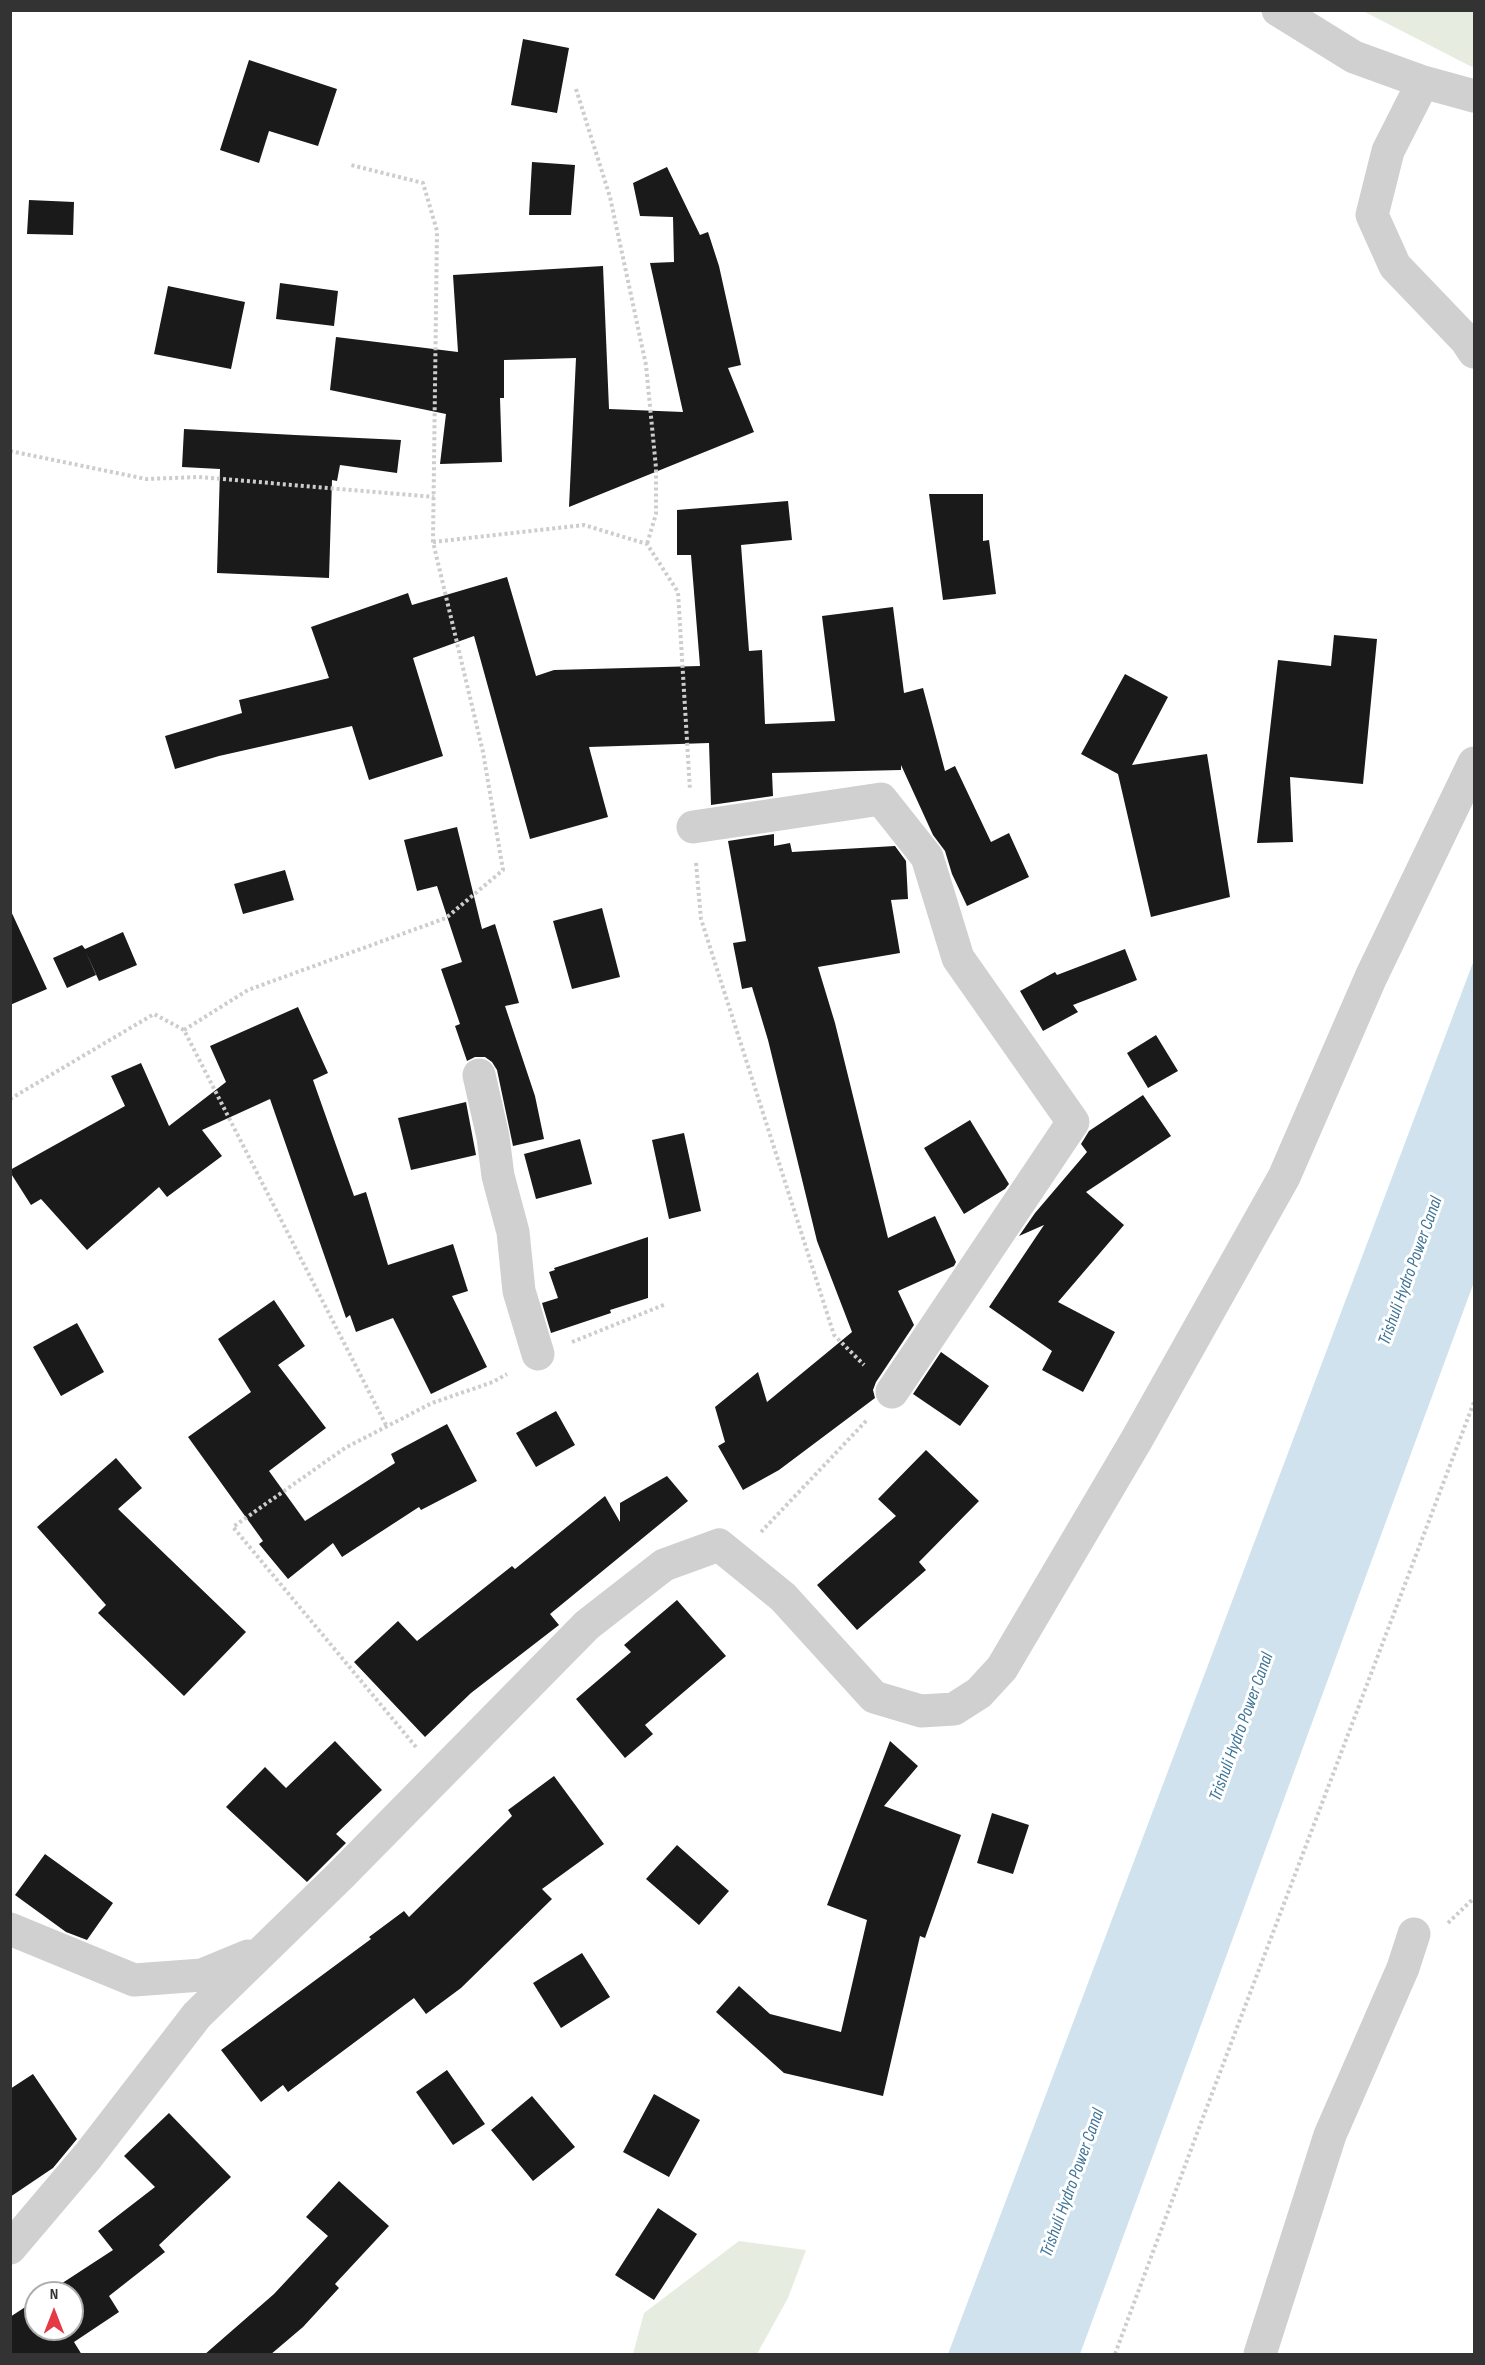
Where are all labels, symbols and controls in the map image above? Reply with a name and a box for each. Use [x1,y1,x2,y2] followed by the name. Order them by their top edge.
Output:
[1374,1194,1448,1348] water label: Trishuli Hydro Power Canal
[1205,1650,1279,1804] water label: Trishuli Hydro Power Canal
[1036,2106,1110,2260] water label: Trishuli Hydro Power Canal
[24,2281,84,2341] north arrow
[50,2285,58,2304] text: N

